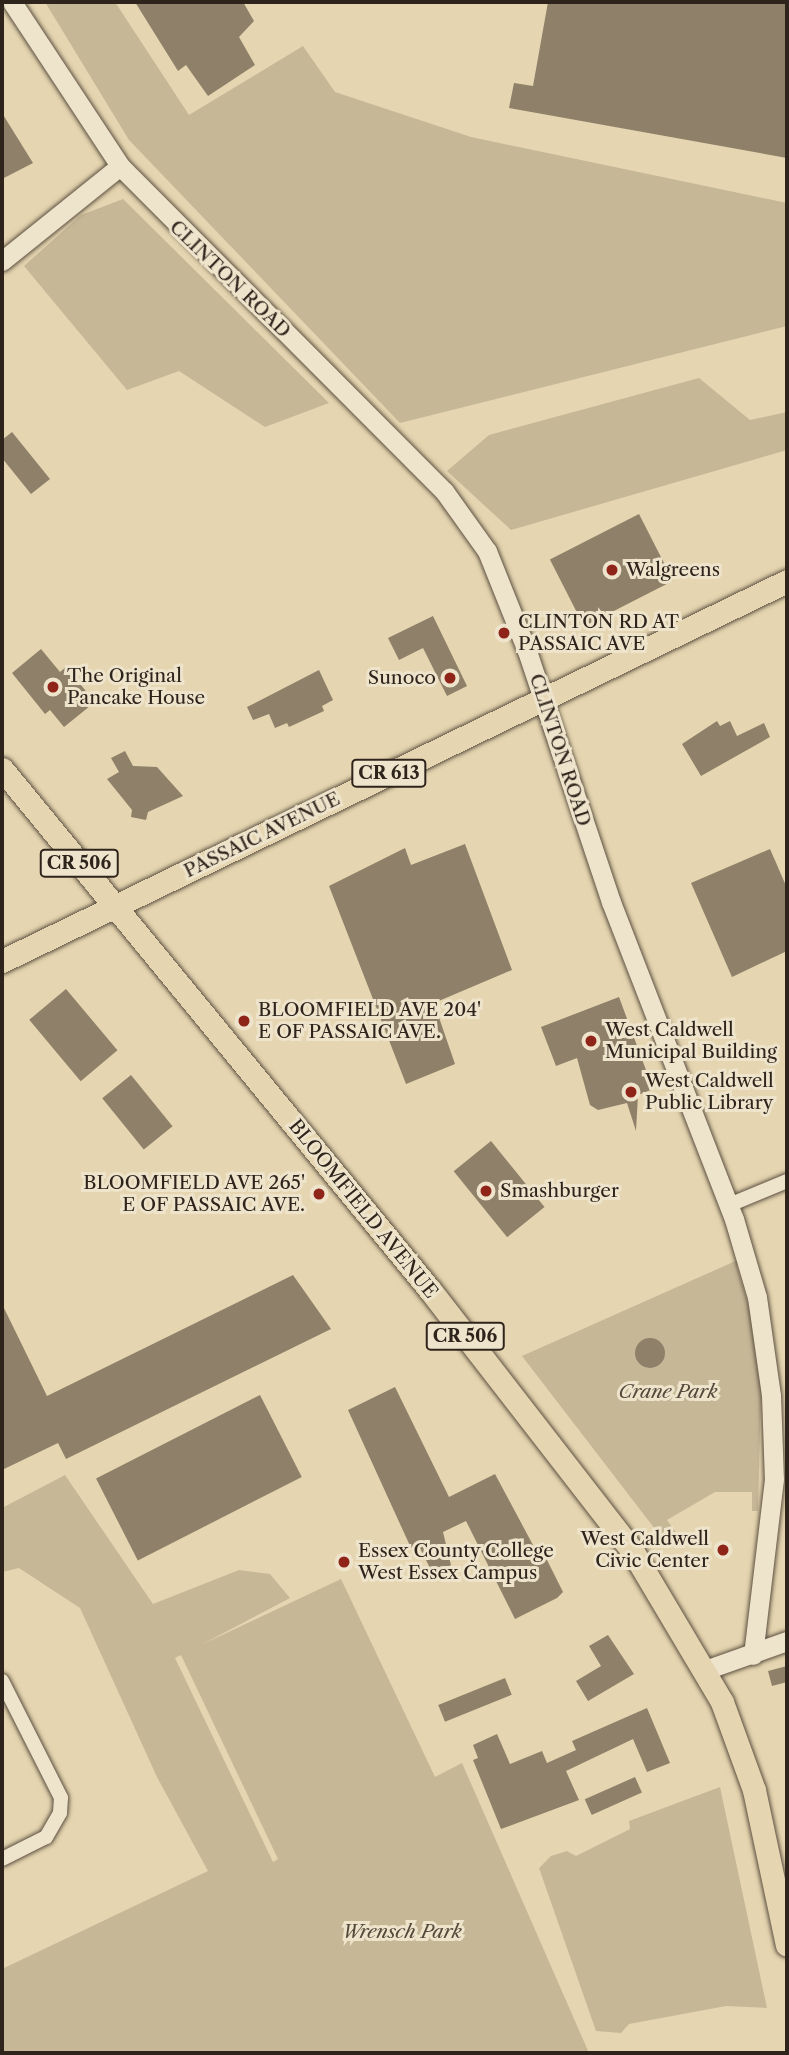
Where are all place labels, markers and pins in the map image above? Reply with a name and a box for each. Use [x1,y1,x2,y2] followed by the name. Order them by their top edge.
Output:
[626,559,720,581] place label: Walgreens
[604,562,620,578] marker: Walgreens
[518,611,680,655] place label: CLINTON RD AT PASSAIC AVE
[496,625,512,641] marker: CLINTON RD AT PASSAIC AVE
[67,665,205,709] place label: The Original Pancake House
[368,667,436,689] place label: Sunoco
[442,670,458,686] marker: Sunoco
[45,679,61,695] marker: The Original Pancake House
[258,999,482,1043] place label: BLOOMFIELD AVE 204' E OF PASSAIC AVE.
[236,1013,252,1029] marker: BLOOMFIELD AVE 204' E OF PASSAIC AVE.
[605,1019,777,1063] place label: West Caldwell Municipal Building
[583,1033,599,1049] marker: West Caldwell Municipal Building
[645,1070,774,1114] place label: West Caldwell Public Library
[623,1084,639,1100] marker: West Caldwell Public Library
[82,1172,305,1216] place label: BLOOMFIELD AVE 265' E OF PASSAIC AVE.
[500,1180,619,1202] place label: Smashburger
[478,1183,494,1199] marker: Smashburger
[311,1186,327,1202] marker: BLOOMFIELD AVE 265' E OF PASSAIC AVE.
[580,1528,709,1572] place label: West Caldwell Civic Center
[358,1540,555,1584] place label: Essex County College West Essex Campus
[715,1542,731,1558] marker: West Caldwell Civic Center
[336,1554,352,1570] marker: Essex County College West Essex Campus

